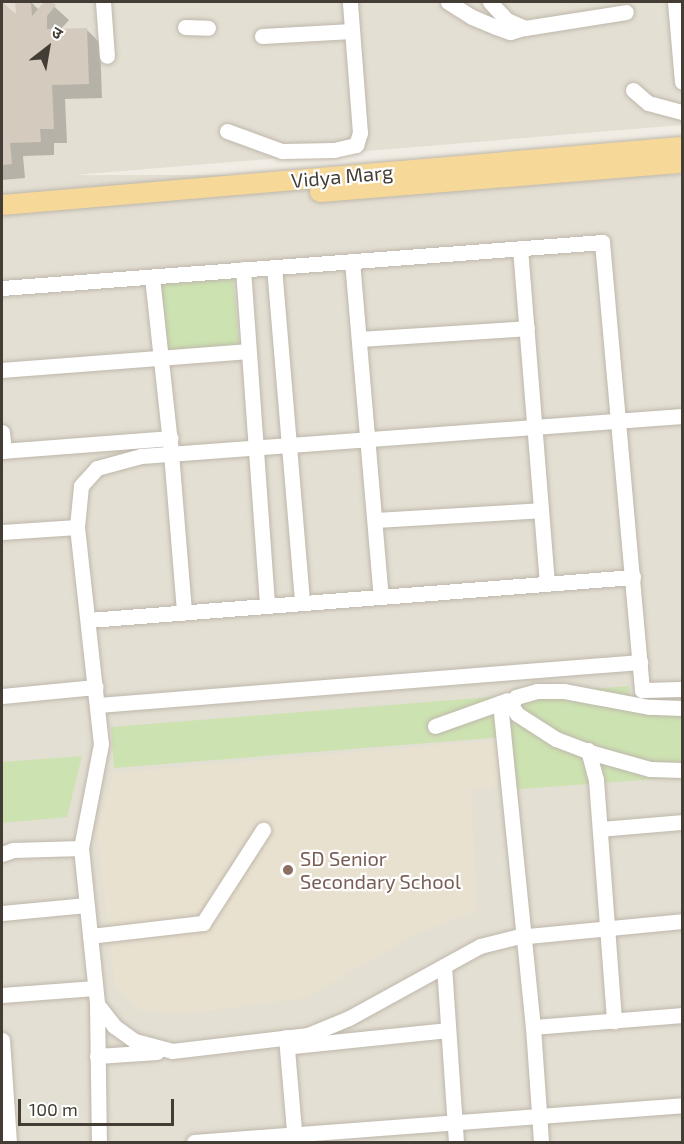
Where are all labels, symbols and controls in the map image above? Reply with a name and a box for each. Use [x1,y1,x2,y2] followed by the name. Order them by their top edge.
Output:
[18,18,78,78] north arrow
[49,22,66,43] text: उ
[290,160,394,192] street label: Vidya Marg
[300,846,461,893] place label: SD Senior Secondary School
[281,863,295,877] marker: SD Senior Secondary School
[21,1087,177,1125] scale bar
[29,1098,78,1120] text: 100 m

